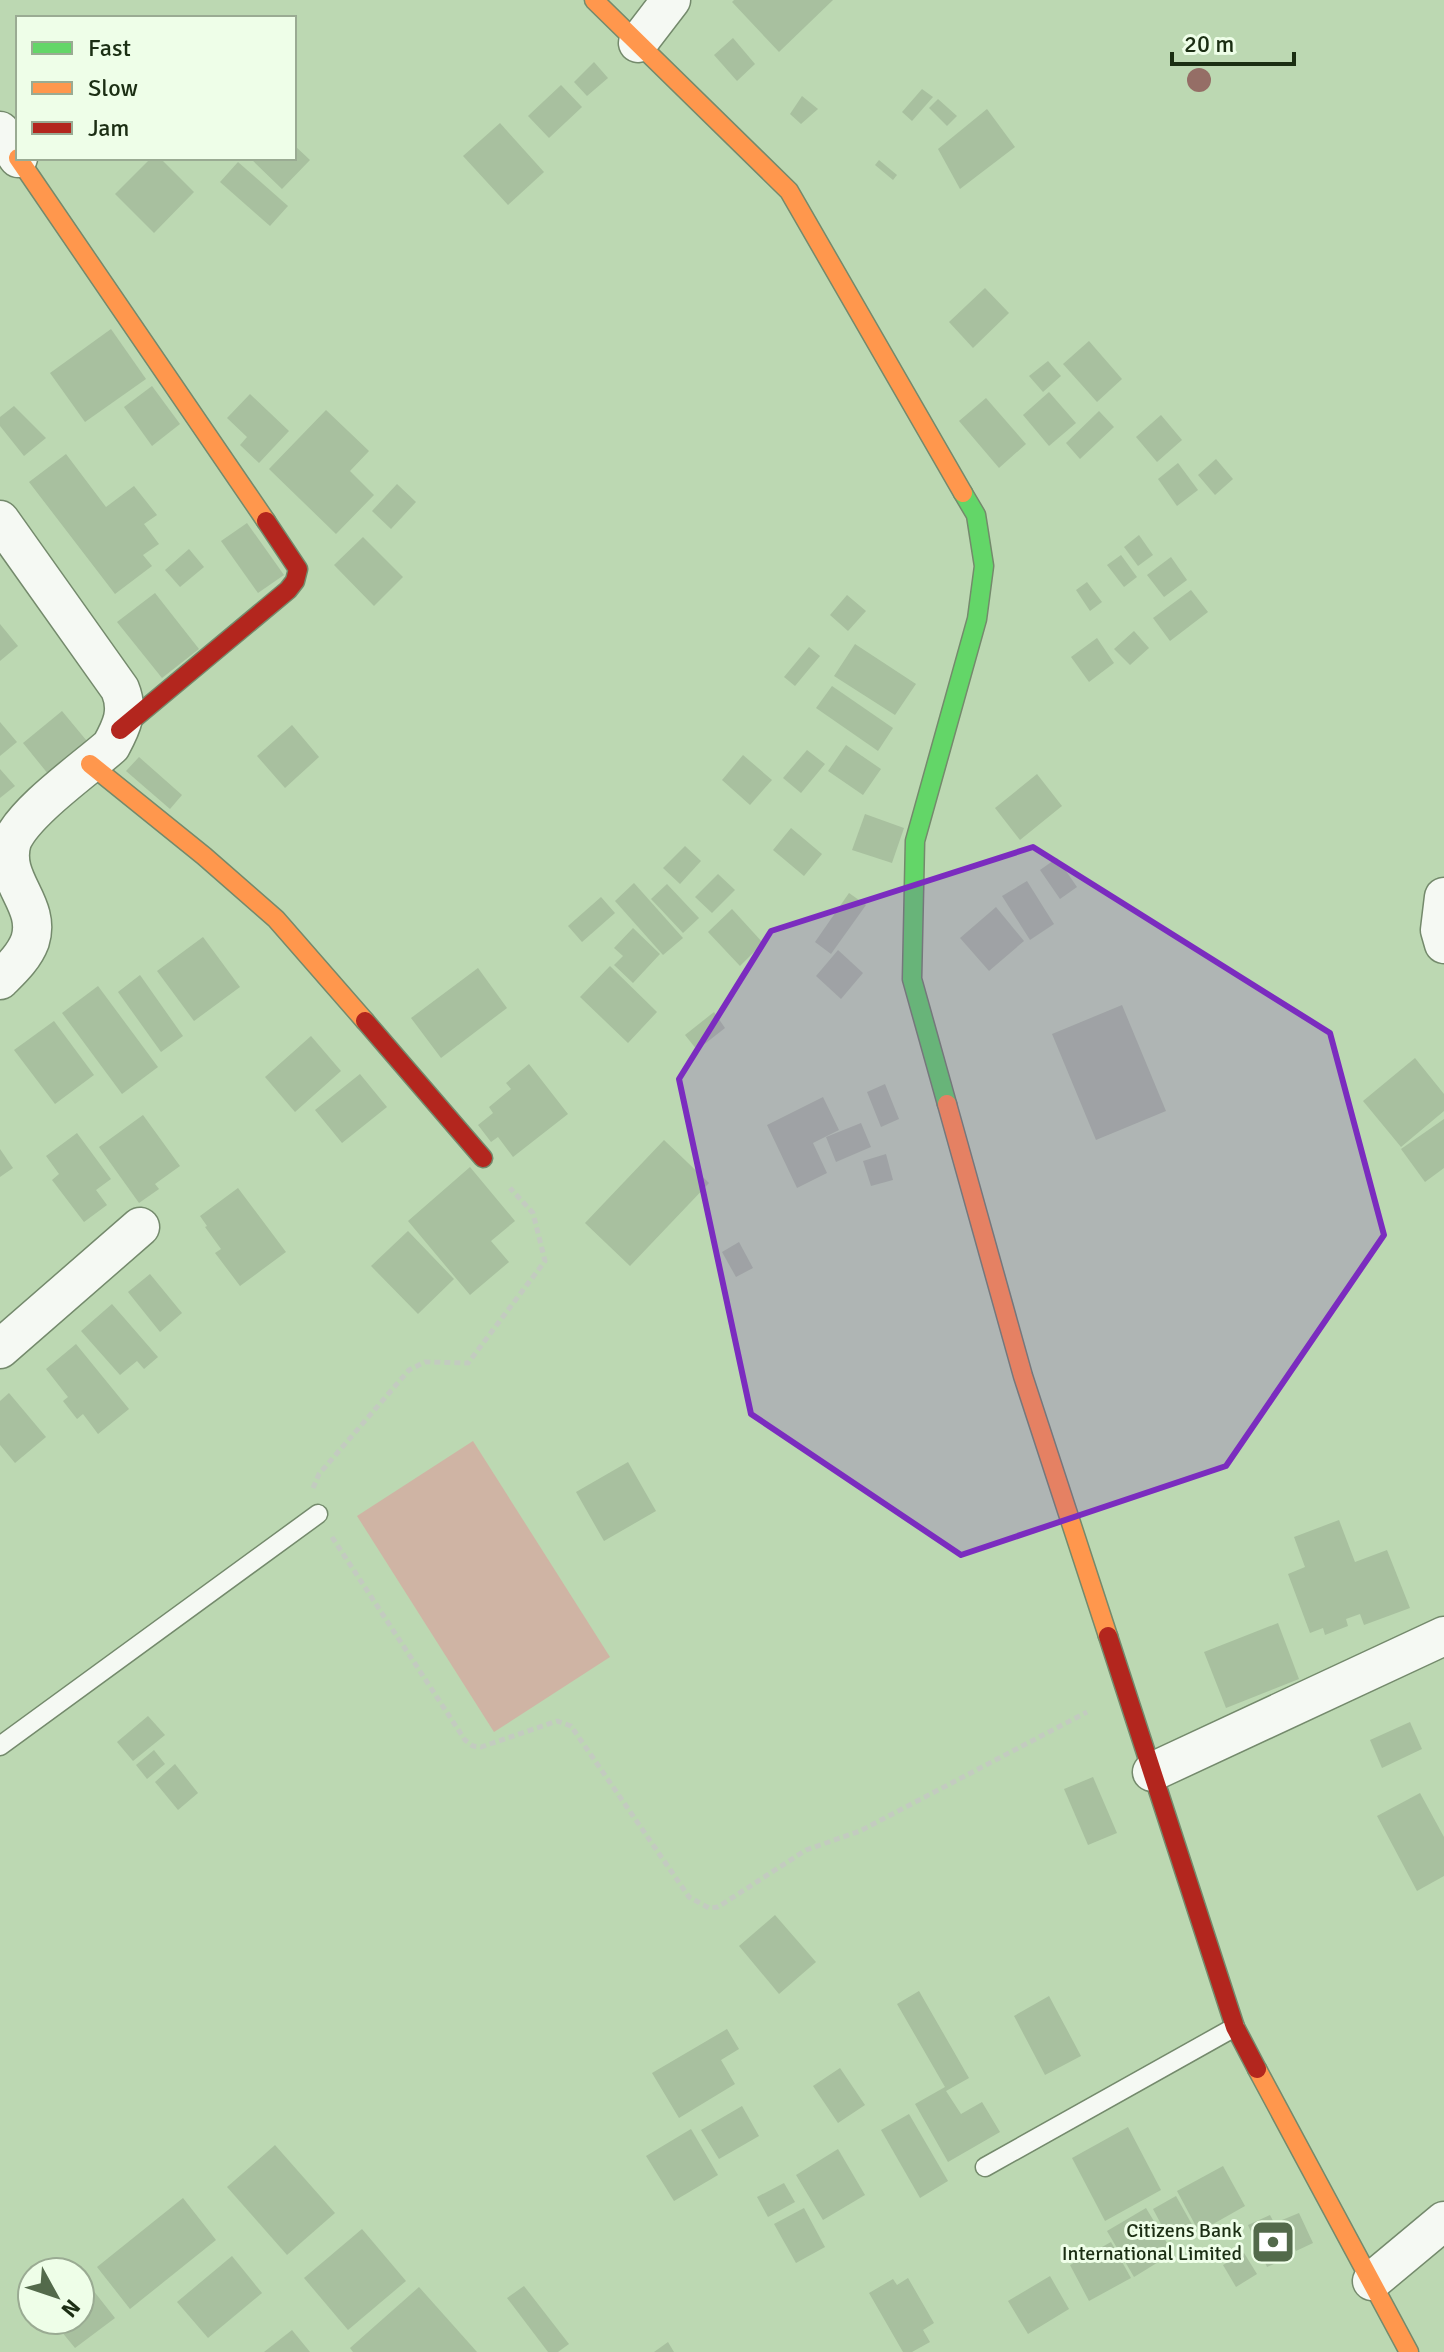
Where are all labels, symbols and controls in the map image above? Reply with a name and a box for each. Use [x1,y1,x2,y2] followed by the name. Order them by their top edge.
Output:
[16,16,296,160] legend
[1172,16,1294,66] scale bar
[1184,29,1234,59] text: 20 m
[88,33,131,63] text: Fast
[88,73,138,103] text: Slow
[88,113,129,143] text: Jam
[1062,2218,1242,2266] place label: Citizens Bank International Limited
[1249,2218,1297,2266] bank icon: Citizens Bank International Limited
[16,2256,96,2336] north arrow
[56,2294,86,2323] text: N

